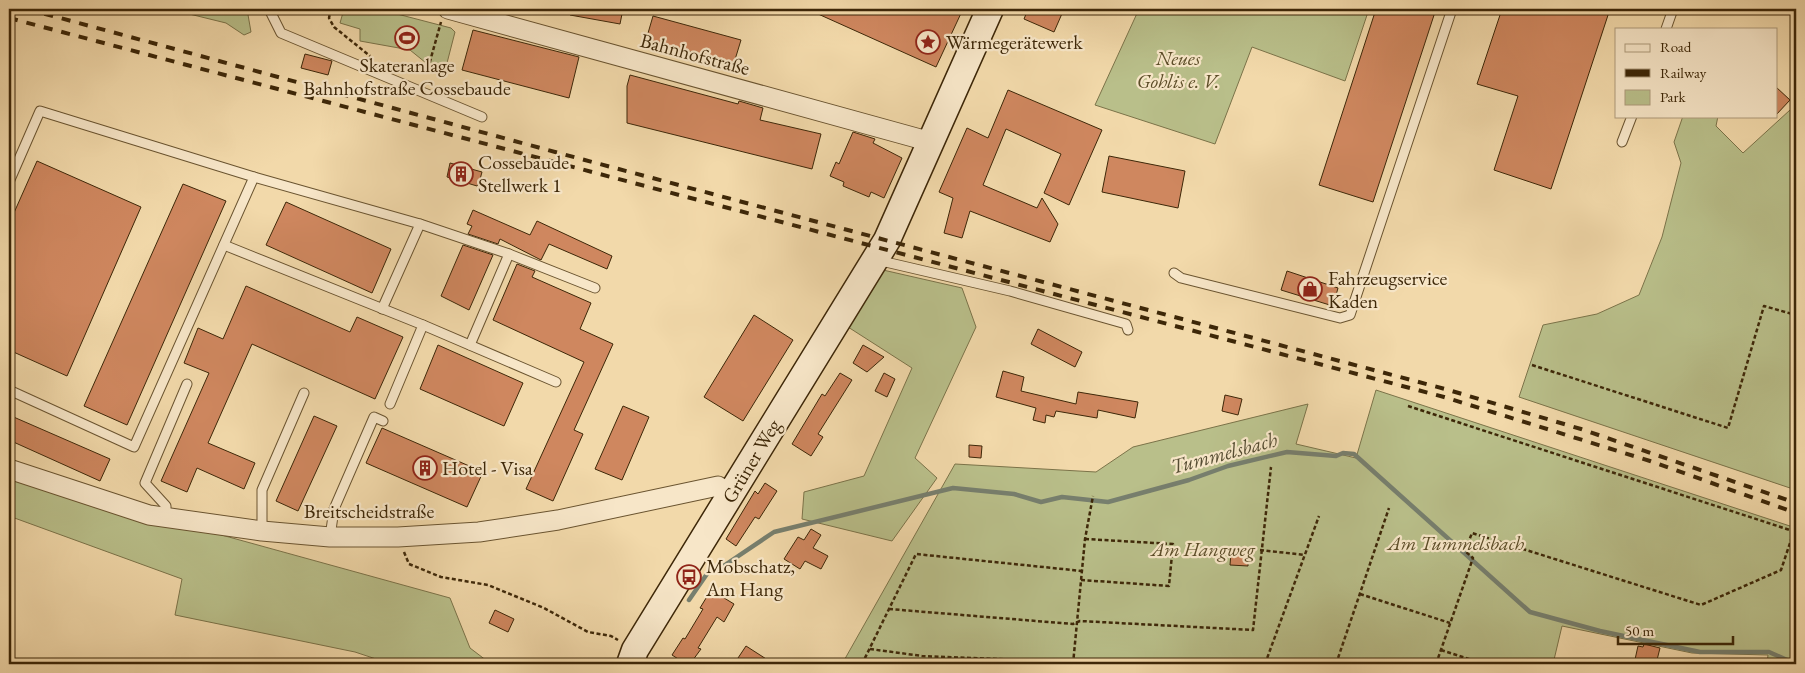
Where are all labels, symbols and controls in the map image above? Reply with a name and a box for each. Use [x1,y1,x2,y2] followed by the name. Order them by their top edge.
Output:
[394,25,420,51] sports icon: Skateranlage Bahnhofstraße Cossebaude
[637,27,753,81] street label: Bahnhofstraße
[1615,28,1778,118] legend
[915,29,941,55] place icon: Wärmegerätewerk
[946,29,1083,55] place label: Wärmegerätewerk
[1660,37,1692,56] text: Road
[1137,45,1220,94] park label: Neues Gohlis e. V.
[303,52,511,101] place label: Skateranlage Bahnhofstraße Cossebaude
[1660,63,1707,82] text: Railway
[1660,87,1687,106] text: Park
[478,149,569,198] place label: Cossebaude Stellwerk 1
[448,161,474,187] building icon: Cossebaude Stellwerk 1
[1328,265,1448,314] place label: Fahrzeugservice Kaden
[1297,276,1323,302] shop icon: Fahrzeugservice Kaden
[716,414,786,508] street label: Grüner Weg
[1168,425,1280,480] water label: Tummelsbach
[412,455,438,481] building icon: Hotel - Visa
[442,455,533,481] place label: Hotel - Visa
[304,498,434,524] street label: Breitscheidstraße
[1386,530,1525,556] park label: Am Tummelsbach
[1149,536,1255,562] park label: Am Hangweg
[705,553,795,602] place label: Mobschatz, Am Hang
[676,564,702,590] bus stop icon: Mobschatz, Am Hang
[1618,613,1732,645] scale bar
[1625,621,1654,640] text: 50 m

